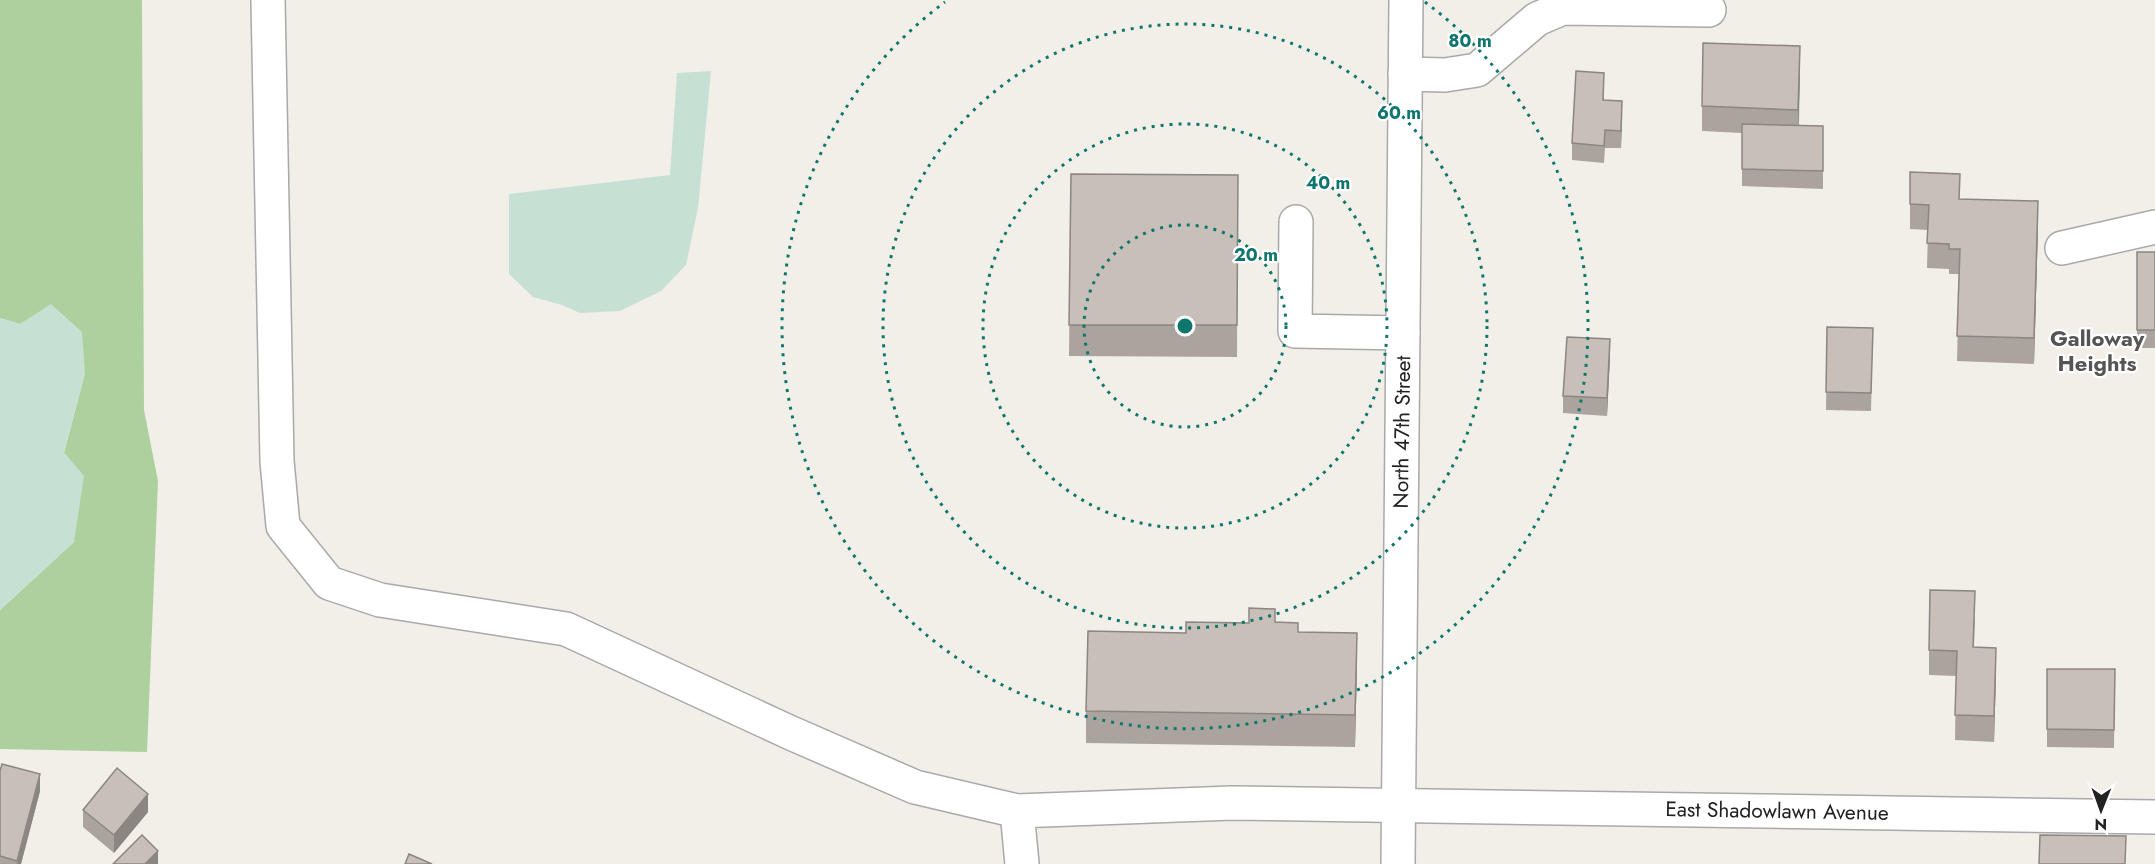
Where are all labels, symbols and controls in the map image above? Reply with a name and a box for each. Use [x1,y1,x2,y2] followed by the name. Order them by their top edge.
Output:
[1448,28,1492,54] text: 80 m
[1377,100,1421,126] text: 60 m
[1306,170,1350,196] text: 40 m
[1234,242,1278,268] text: 20 m
[1175,316,1195,336] centre of rings
[2050,322,2145,379] district label: Galloway Heights
[1386,355,1418,509] street label: North 47th Street
[2071,780,2131,840] north arrow
[1665,794,1889,828] street label: East Shadowlawn Avenue
[2094,813,2107,836] text: N

